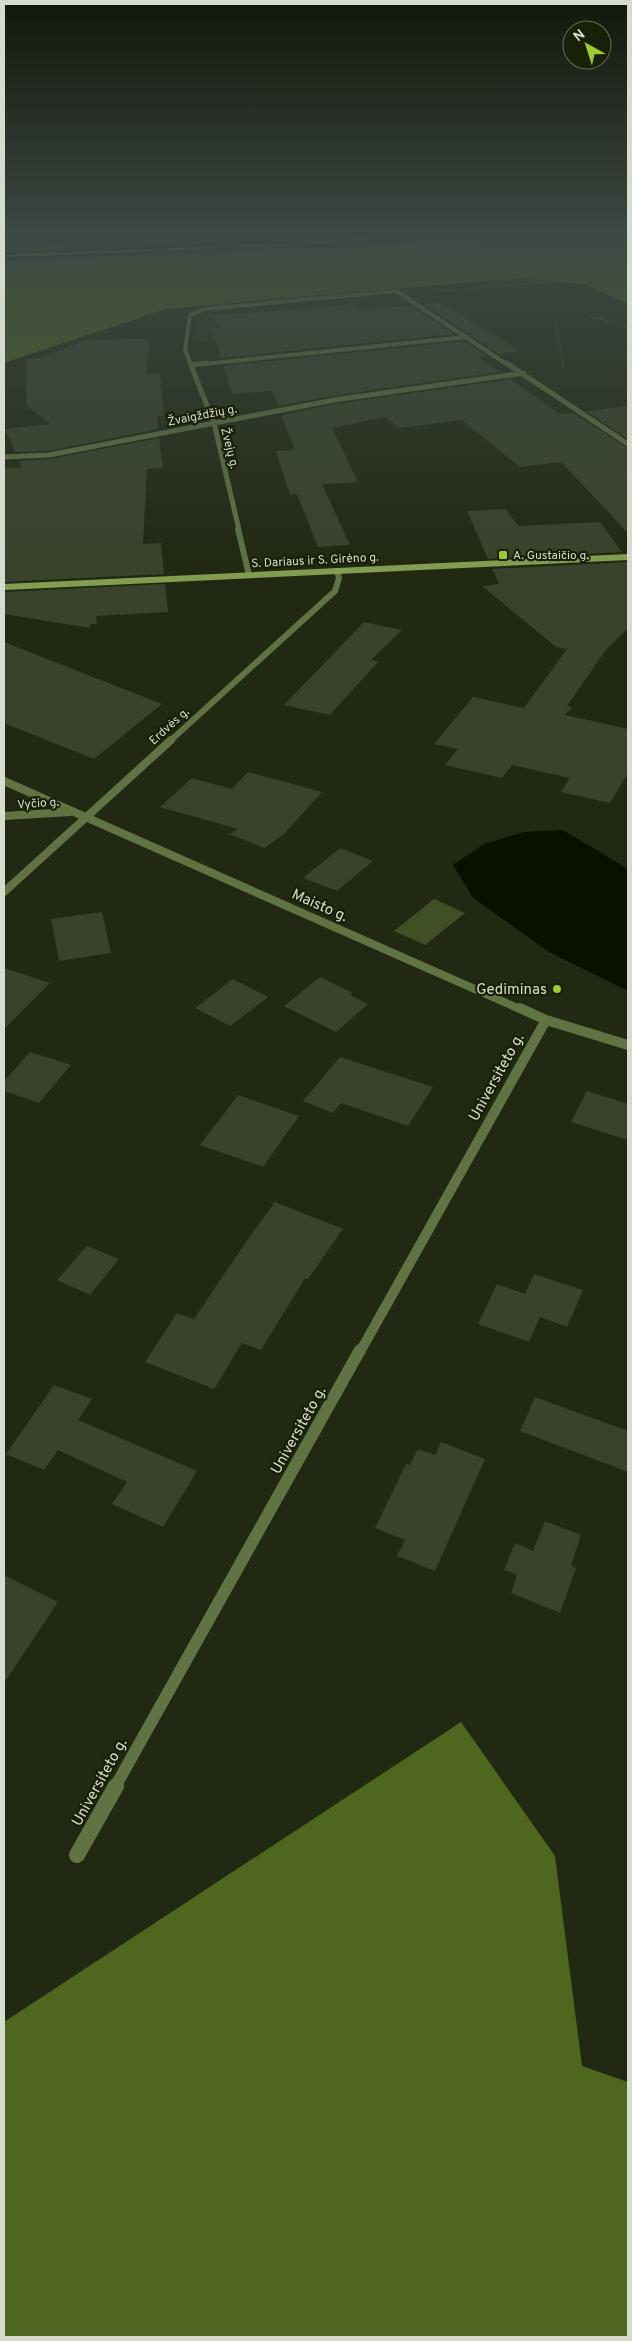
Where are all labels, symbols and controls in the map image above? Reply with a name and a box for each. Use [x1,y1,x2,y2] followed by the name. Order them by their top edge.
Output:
[562,20,612,70] north arrow
[571,26,589,46] text: N
[166,401,239,431] street label: Žvaigždžių g.
[216,426,242,471] street label: Žvejų g.
[513,548,589,564] place label: A. Gustaičio g.
[497,549,509,561] marker: A. Gustaičio g.
[251,550,379,572] street label: S. Dariaus ir S. Girėno g.
[146,704,193,749] street label: Erdvės g.
[17,795,60,813] street label: Vyčio g.
[288,886,350,927] street label: Maisto g.
[476,981,547,1000] place label: Gediminas
[551,983,563,995] marker: Gediminas
[465,1030,529,1125] street label: Universiteto g.
[267,1383,331,1478] street label: Universiteto g.
[68,1735,132,1830] street label: Universiteto g.

